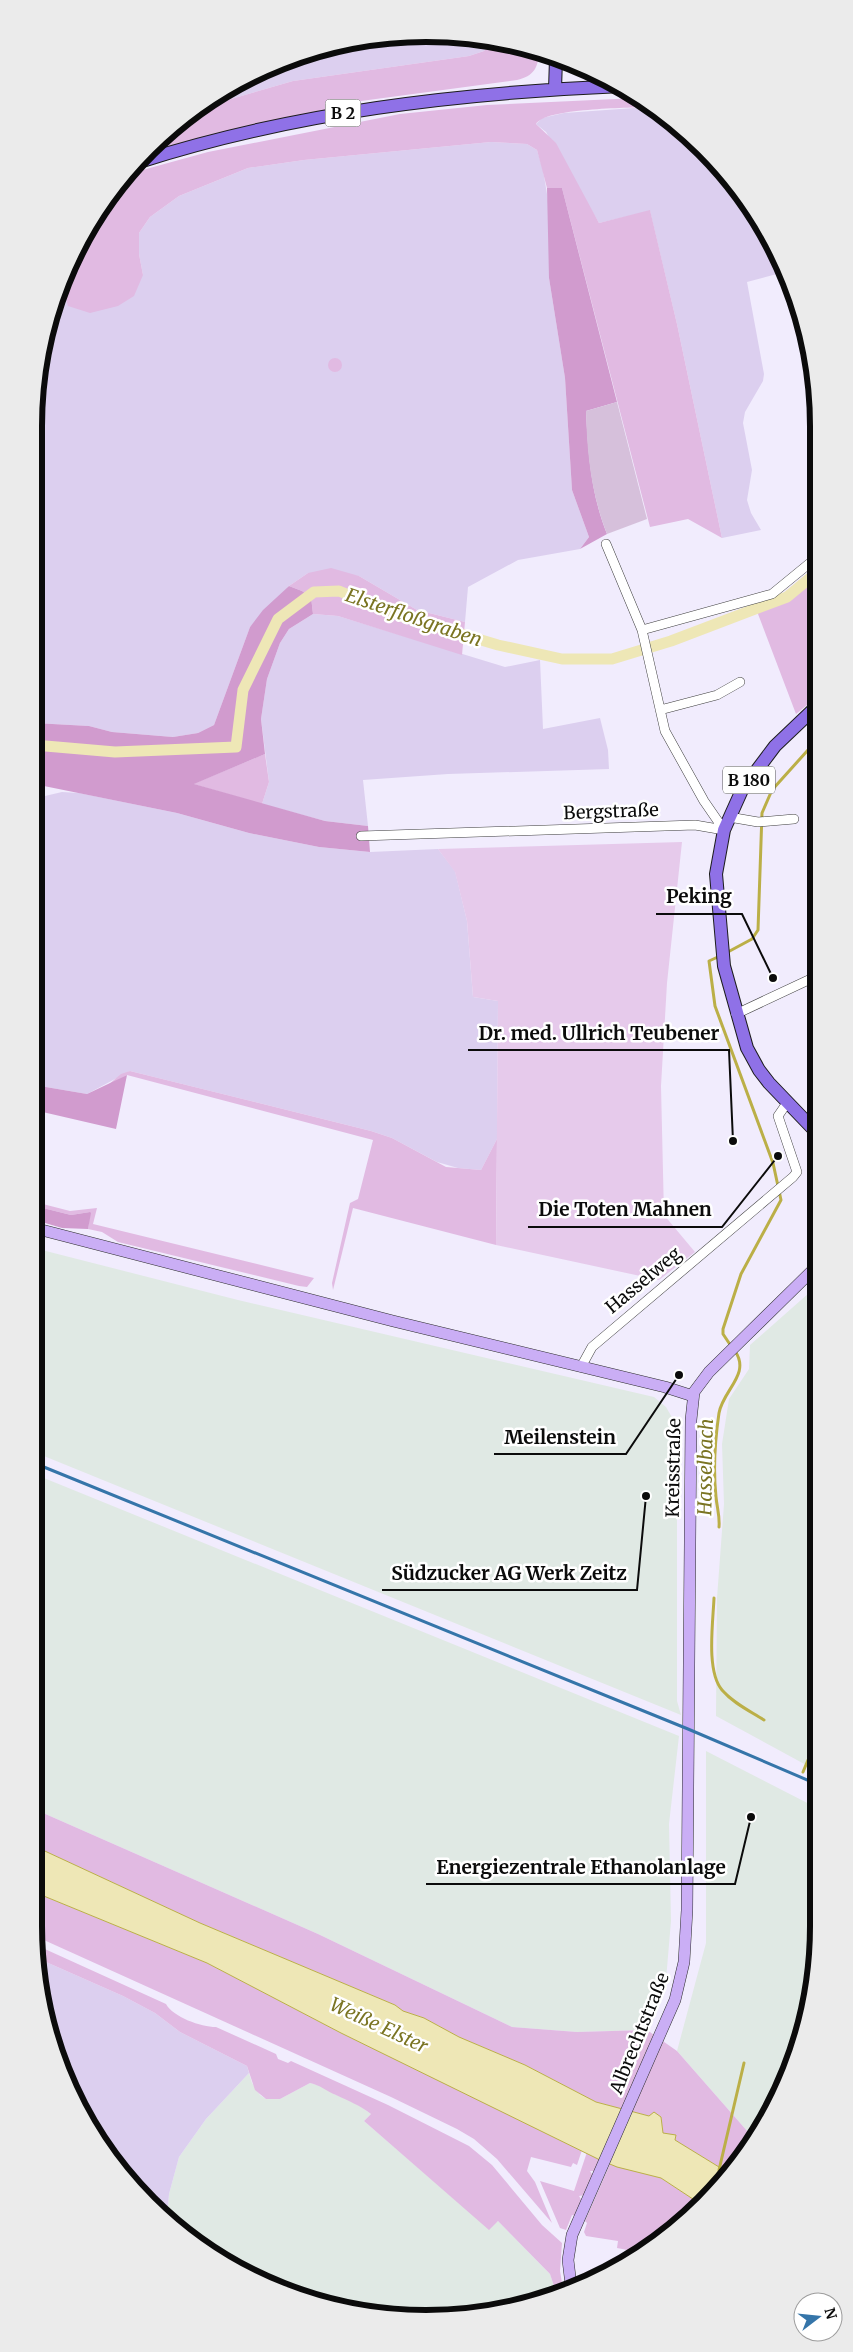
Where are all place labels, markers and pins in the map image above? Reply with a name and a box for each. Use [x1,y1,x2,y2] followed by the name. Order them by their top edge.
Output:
[656,880,742,914] callout: Peking
[468,1016,729,1050] callout: Dr. med. Ullrich Teubener
[528,1193,722,1227] callout: Die Toten Mahnen
[494,1420,626,1454] callout: Meilenstein
[382,1556,637,1590] callout: Südzucker AG Werk Zeitz
[426,1850,735,1884] callout: Energiezentrale Ethanolanlage

